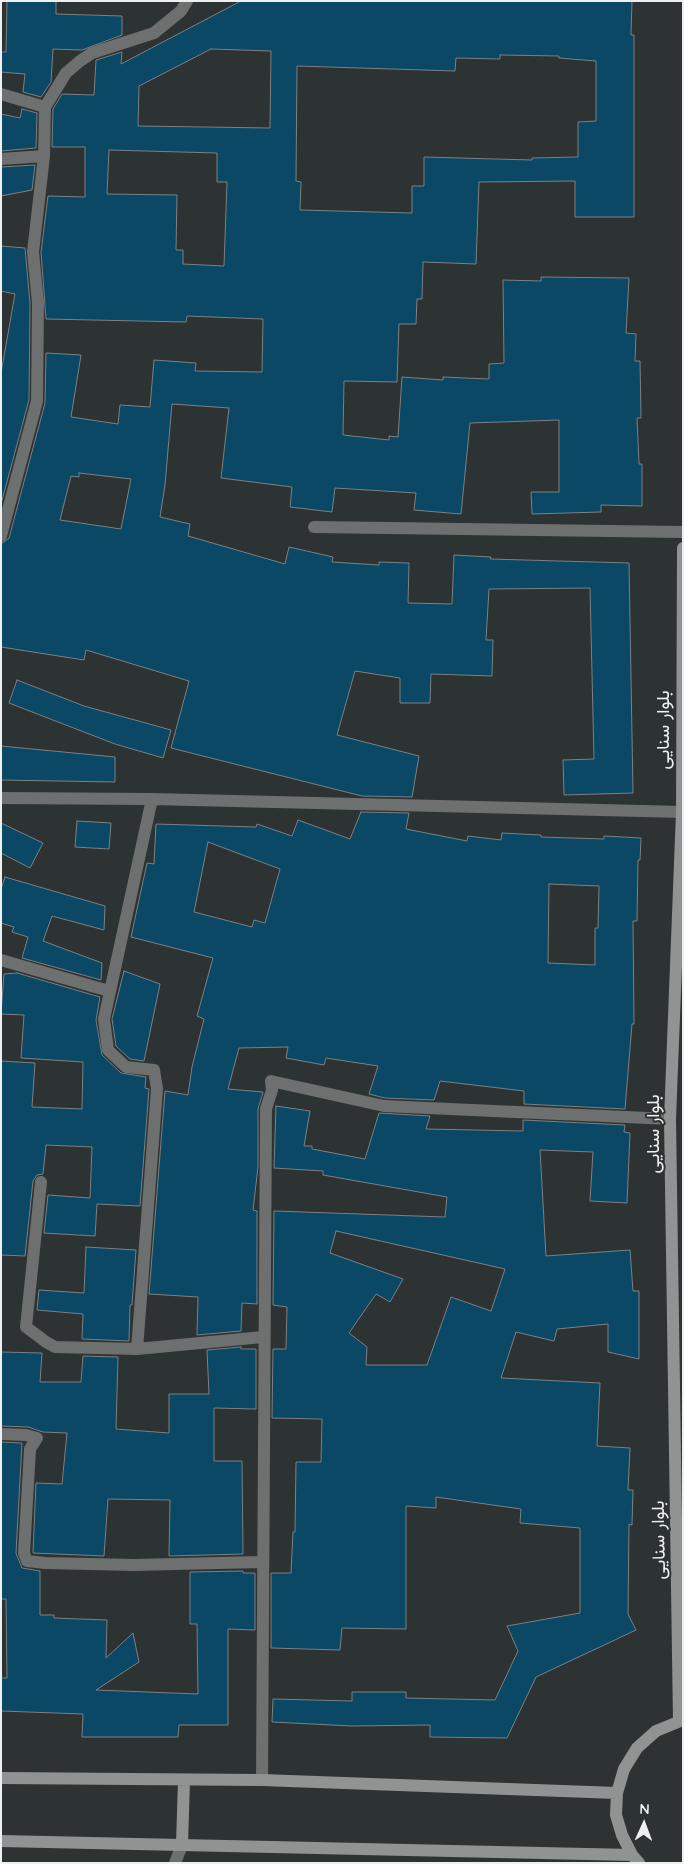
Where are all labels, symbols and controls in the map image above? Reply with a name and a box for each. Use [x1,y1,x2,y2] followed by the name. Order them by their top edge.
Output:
[653,690,675,770] street label: بلوار سنایی
[643,1094,665,1174] street label: بلوار سنایی
[648,1500,670,1580] street label: بلوار سنایی
[619,1799,669,1849] north arrow
[639,1800,650,1818] text: N

